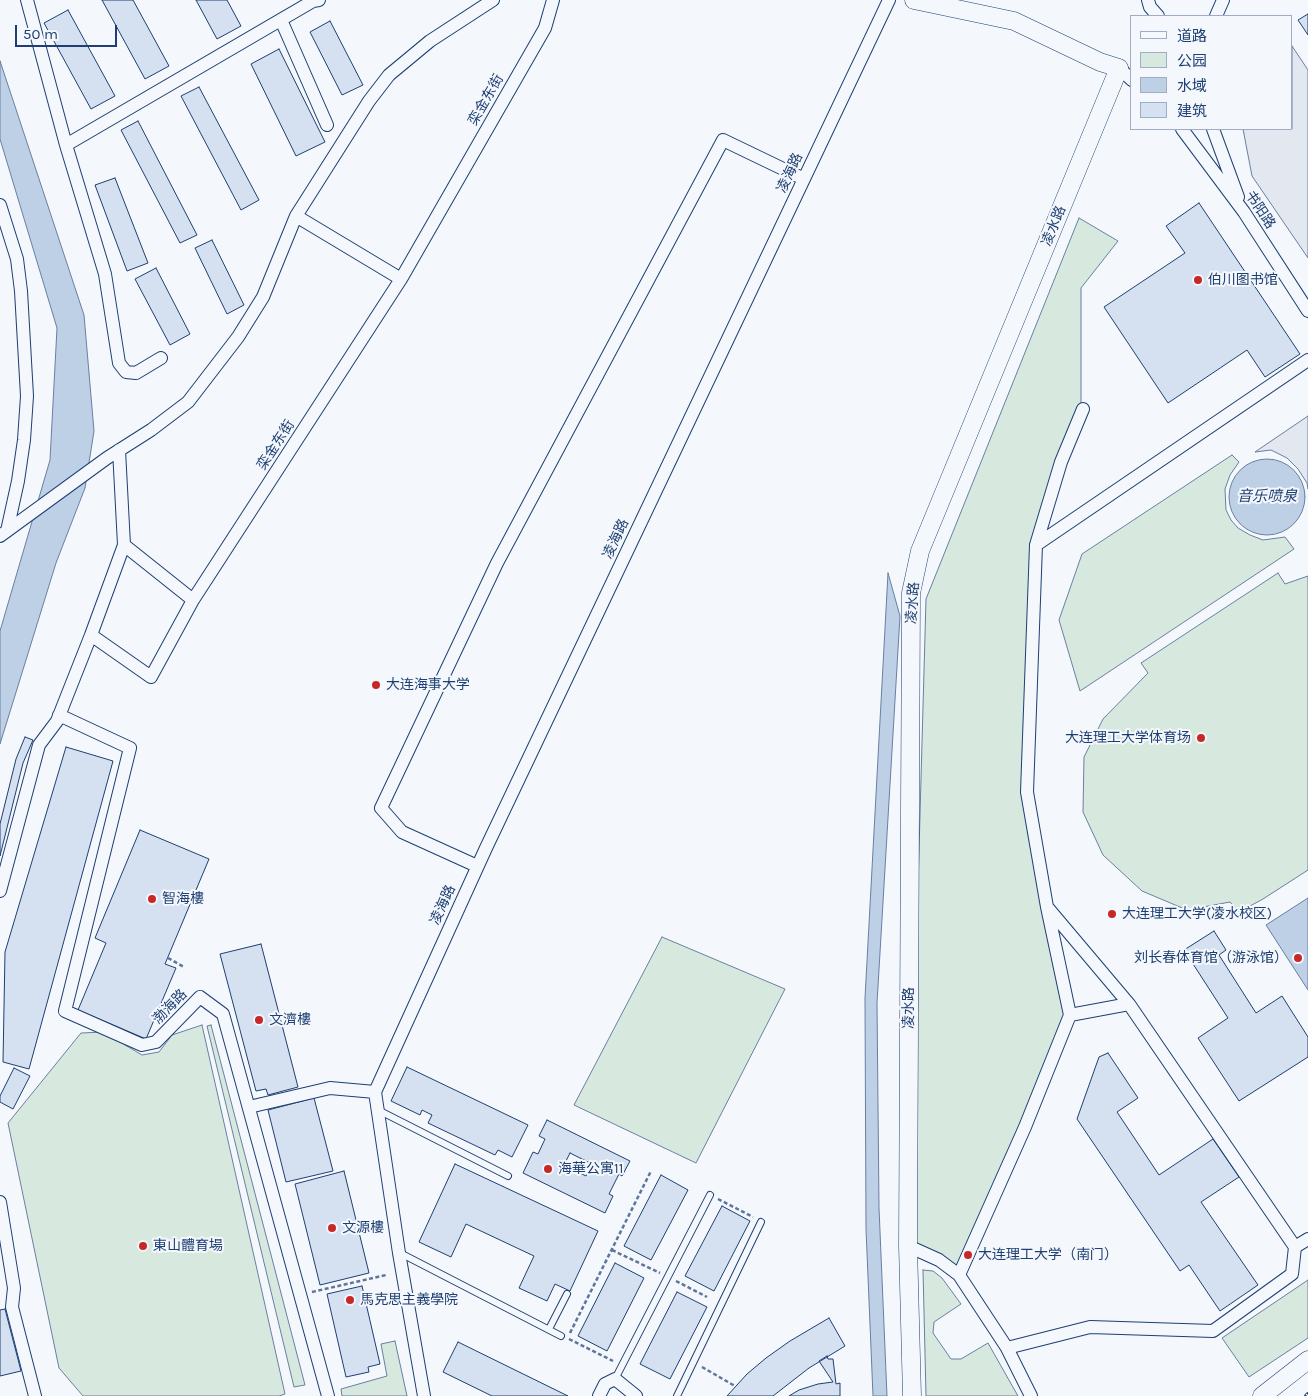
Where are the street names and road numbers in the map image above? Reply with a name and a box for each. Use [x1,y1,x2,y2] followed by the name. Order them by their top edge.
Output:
[465,72,507,128] street label: 栾金东街
[774,150,806,196] street label: 凌海路
[1241,188,1279,232] street label: 书阳路
[1038,203,1070,249] street label: 凌水路
[254,417,298,473] street label: 栾金东街
[600,516,632,562] street label: 凌海路
[903,581,923,625] street label: 凌水路
[427,882,459,928] street label: 凌海路
[149,986,191,1028] street label: 渤海路
[901,987,917,1029] street label: 凌水路

